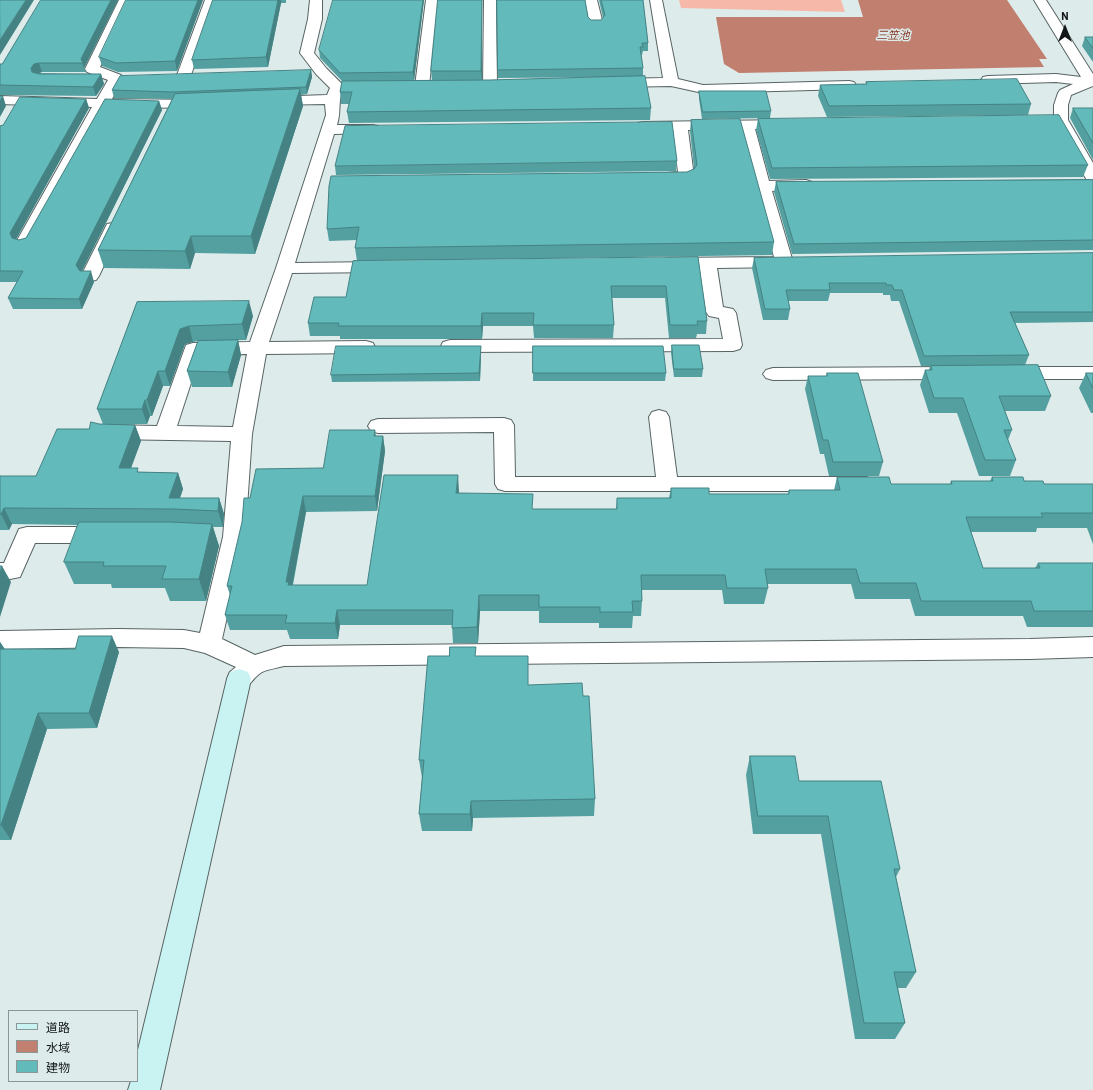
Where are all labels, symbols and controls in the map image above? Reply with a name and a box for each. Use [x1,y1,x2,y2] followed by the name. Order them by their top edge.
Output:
[1045,8,1085,48] north arrow
[1061,9,1069,22] text: N
[877,28,909,42] water label: 三笠池
[8,1010,138,1082] legend
[46,1020,70,1034] text: 道路
[46,1040,70,1054] text: 水域
[46,1060,70,1074] text: 建物

